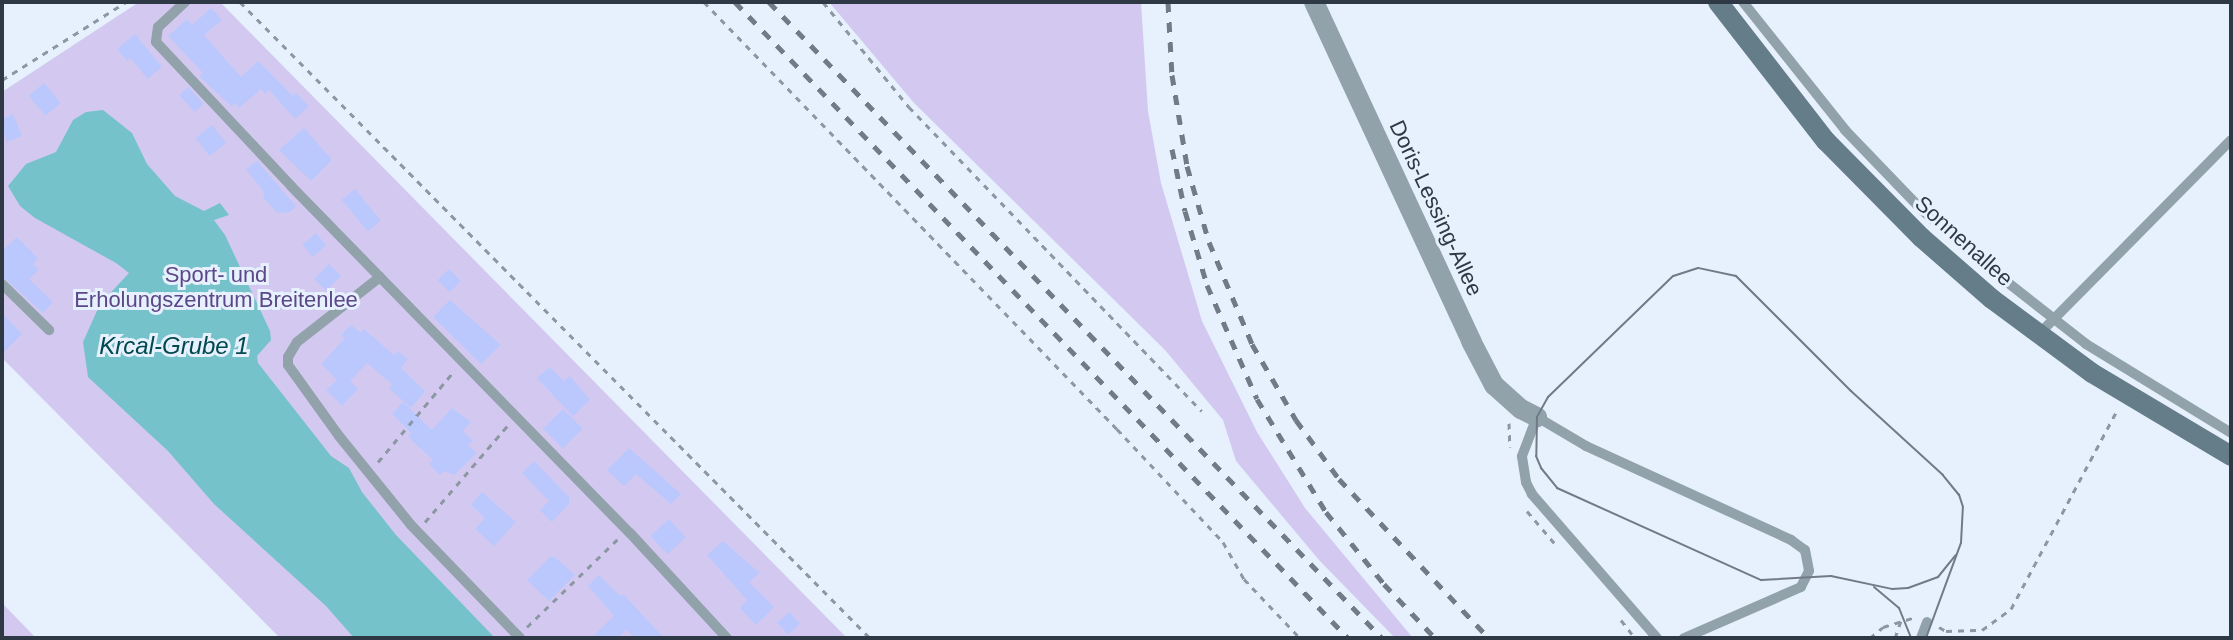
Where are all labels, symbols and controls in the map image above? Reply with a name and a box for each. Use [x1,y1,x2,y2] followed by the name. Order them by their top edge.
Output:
[1384,116,1488,300] street label: Doris-Lessing-Allee
[1910,190,2018,292] street label: Sonnenallee
[74,261,358,312] park label: Sport- und Erholungszentrum Breitenlee
[99,332,249,360] water label: Krcal-Grube 1

